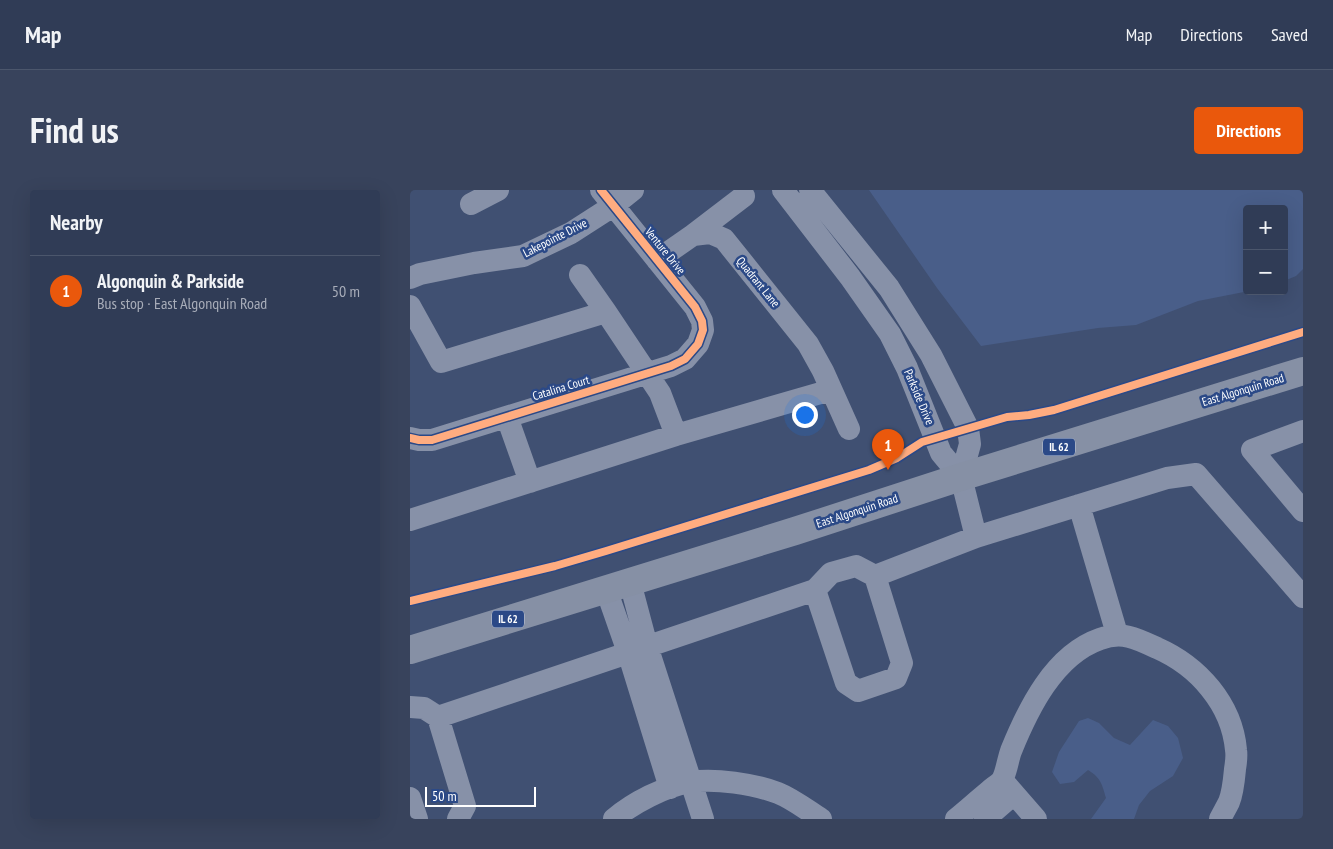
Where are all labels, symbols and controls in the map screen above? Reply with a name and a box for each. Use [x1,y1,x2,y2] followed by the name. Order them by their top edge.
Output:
[25,19,62,50] text: Map
[1126,23,1152,46] text: Map
[1180,23,1243,46] text: Directions
[1271,23,1308,46] text: Saved
[30,107,119,153] text: Find us
[1194,107,1303,154] button: Directions
[1243,205,1288,295] map controls
[1243,205,1288,250] button: +
[50,209,103,236] text: Nearby
[520,215,589,260] street label: Lakepointe Drive
[641,223,689,277] street label: Venture Drive
[1243,250,1288,295] button: −
[733,253,783,310] street label: Quadrant Lane
[97,269,244,293] text: Algonquin & Parkside
[62,281,70,301] text: 1
[332,281,360,301] text: 50 m
[97,293,267,313] text: Bus stop · East Algonquin Road
[901,367,938,427] street label: Parkside Drive
[1200,370,1286,409] street label: East Algonquin Road
[531,372,592,403] street label: Catalina Court
[792,402,818,428] your location
[872,429,904,470] pin: 1
[1043,438,1075,456] road number: IL 62
[814,490,900,531] street label: East Algonquin Road
[492,610,524,628] road number: IL 62
[425,784,536,807] scale bar
[432,787,457,805] text: 50 m

